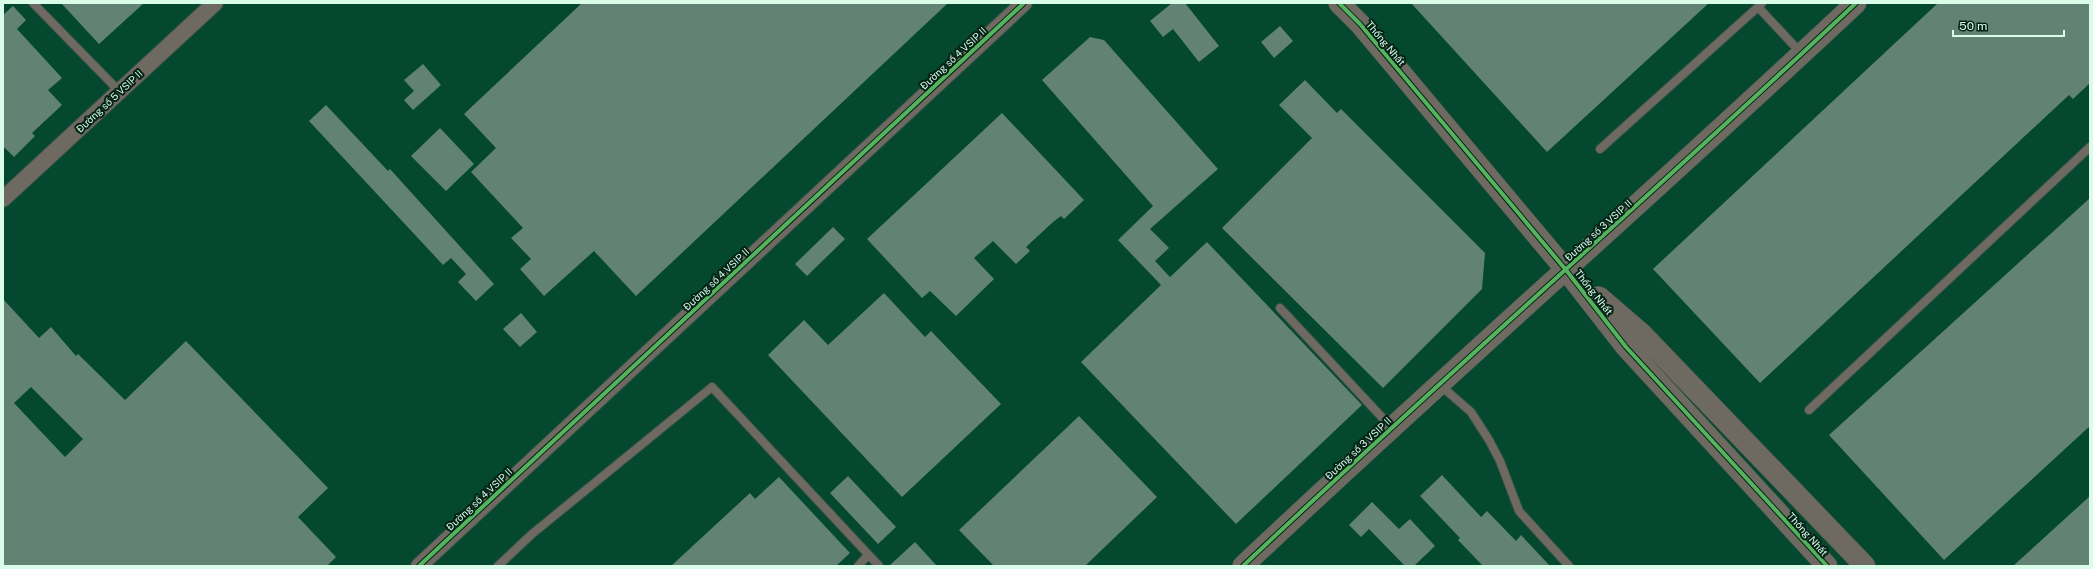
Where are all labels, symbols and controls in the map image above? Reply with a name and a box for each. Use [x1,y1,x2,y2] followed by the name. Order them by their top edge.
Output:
[1953,12,2064,38] scale bar
[1364,18,1408,68] street label: Thống Nhất
[1959,19,1987,33] text: 50 m
[917,24,989,92] street label: Đường số 4 VSIP II
[73,67,145,135] street label: Đường số 5 VSIP II
[1562,197,1634,263] street label: Đường số 3 VSIP II
[680,245,752,313] street label: Đường số 4 VSIP II
[1573,267,1616,317] street label: Thống Nhất
[1322,414,1394,482] street label: Đường số 3 VSIP II
[443,465,515,533] street label: Đường số 4 VSIP II
[1785,510,1831,558] street label: Thống Nhất

